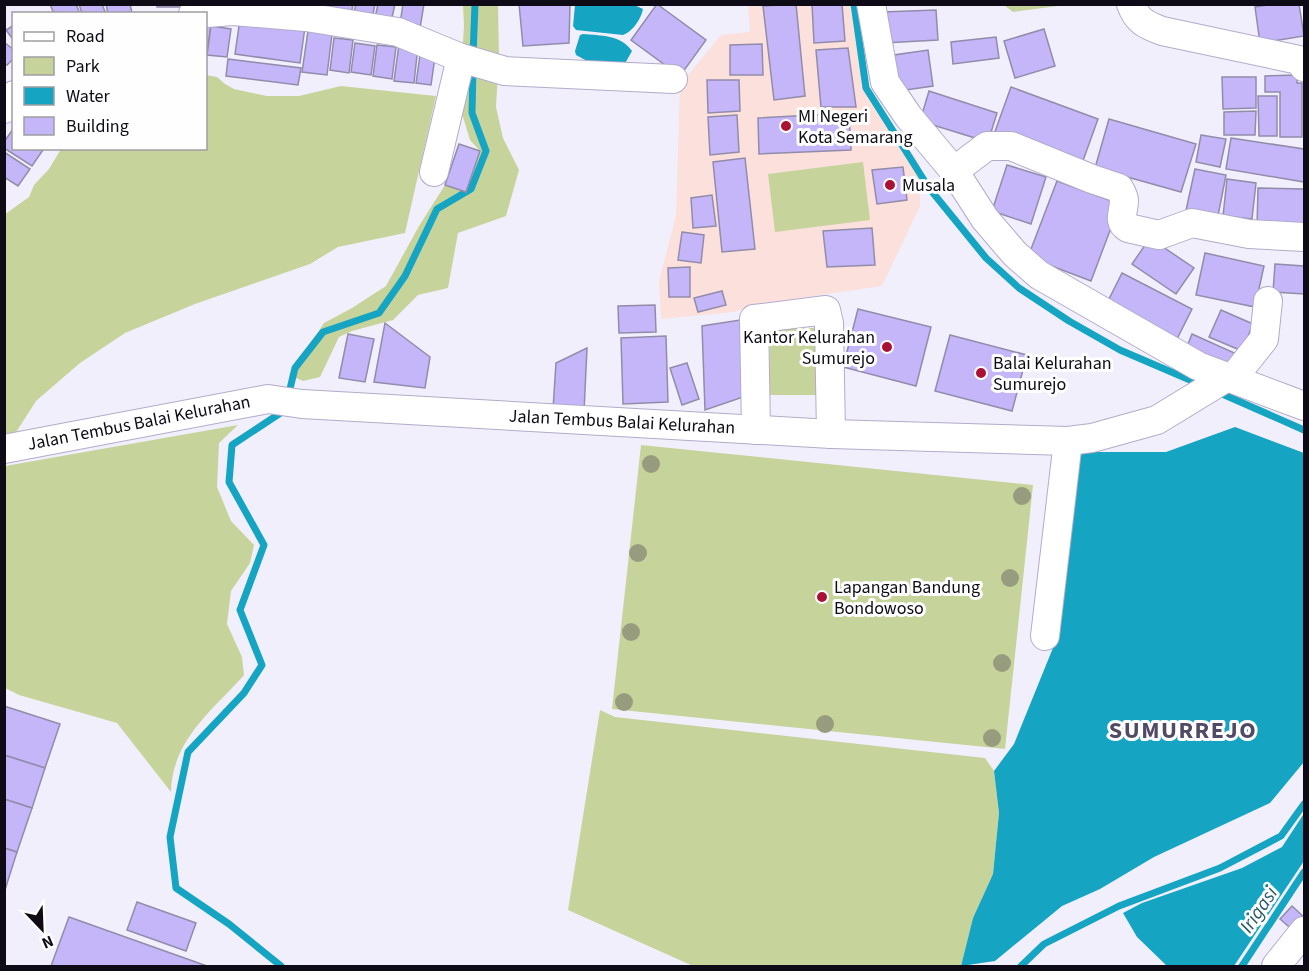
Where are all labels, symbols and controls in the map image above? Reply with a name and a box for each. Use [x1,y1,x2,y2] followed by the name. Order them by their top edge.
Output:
[12,12,207,150] legend
[66,24,105,49] text: Road
[66,54,100,79] text: Park
[66,84,110,109] text: Water
[798,104,912,150] place label: MI Negeri Kota Semarang
[66,114,129,139] text: Building
[779,119,793,133] marker: MI Negeri Kota Semarang
[902,173,955,198] place label: Musala
[883,178,897,192] marker: Musala
[743,325,875,371] place label: Kantor Kelurahan Sumurejo
[880,340,894,354] marker: Kantor Kelurahan Sumurejo
[993,351,1112,397] place label: Balai Kelurahan Sumurejo
[974,366,988,380] marker: Balai Kelurahan Sumurejo
[25,389,253,457] street label: Jalan Tembus Balai Kelurahan
[508,404,736,440] street label: Jalan Tembus Balai Kelurahan
[834,575,980,621] place label: Lapangan Bandung Bondowoso
[815,590,829,604] marker: Lapangan Bandung Bondowoso
[1109,713,1257,748] district label: SUMURREJO
[1233,881,1285,939] water label: Irigasi
[12,899,72,959] north arrow
[38,930,57,954] text: N

